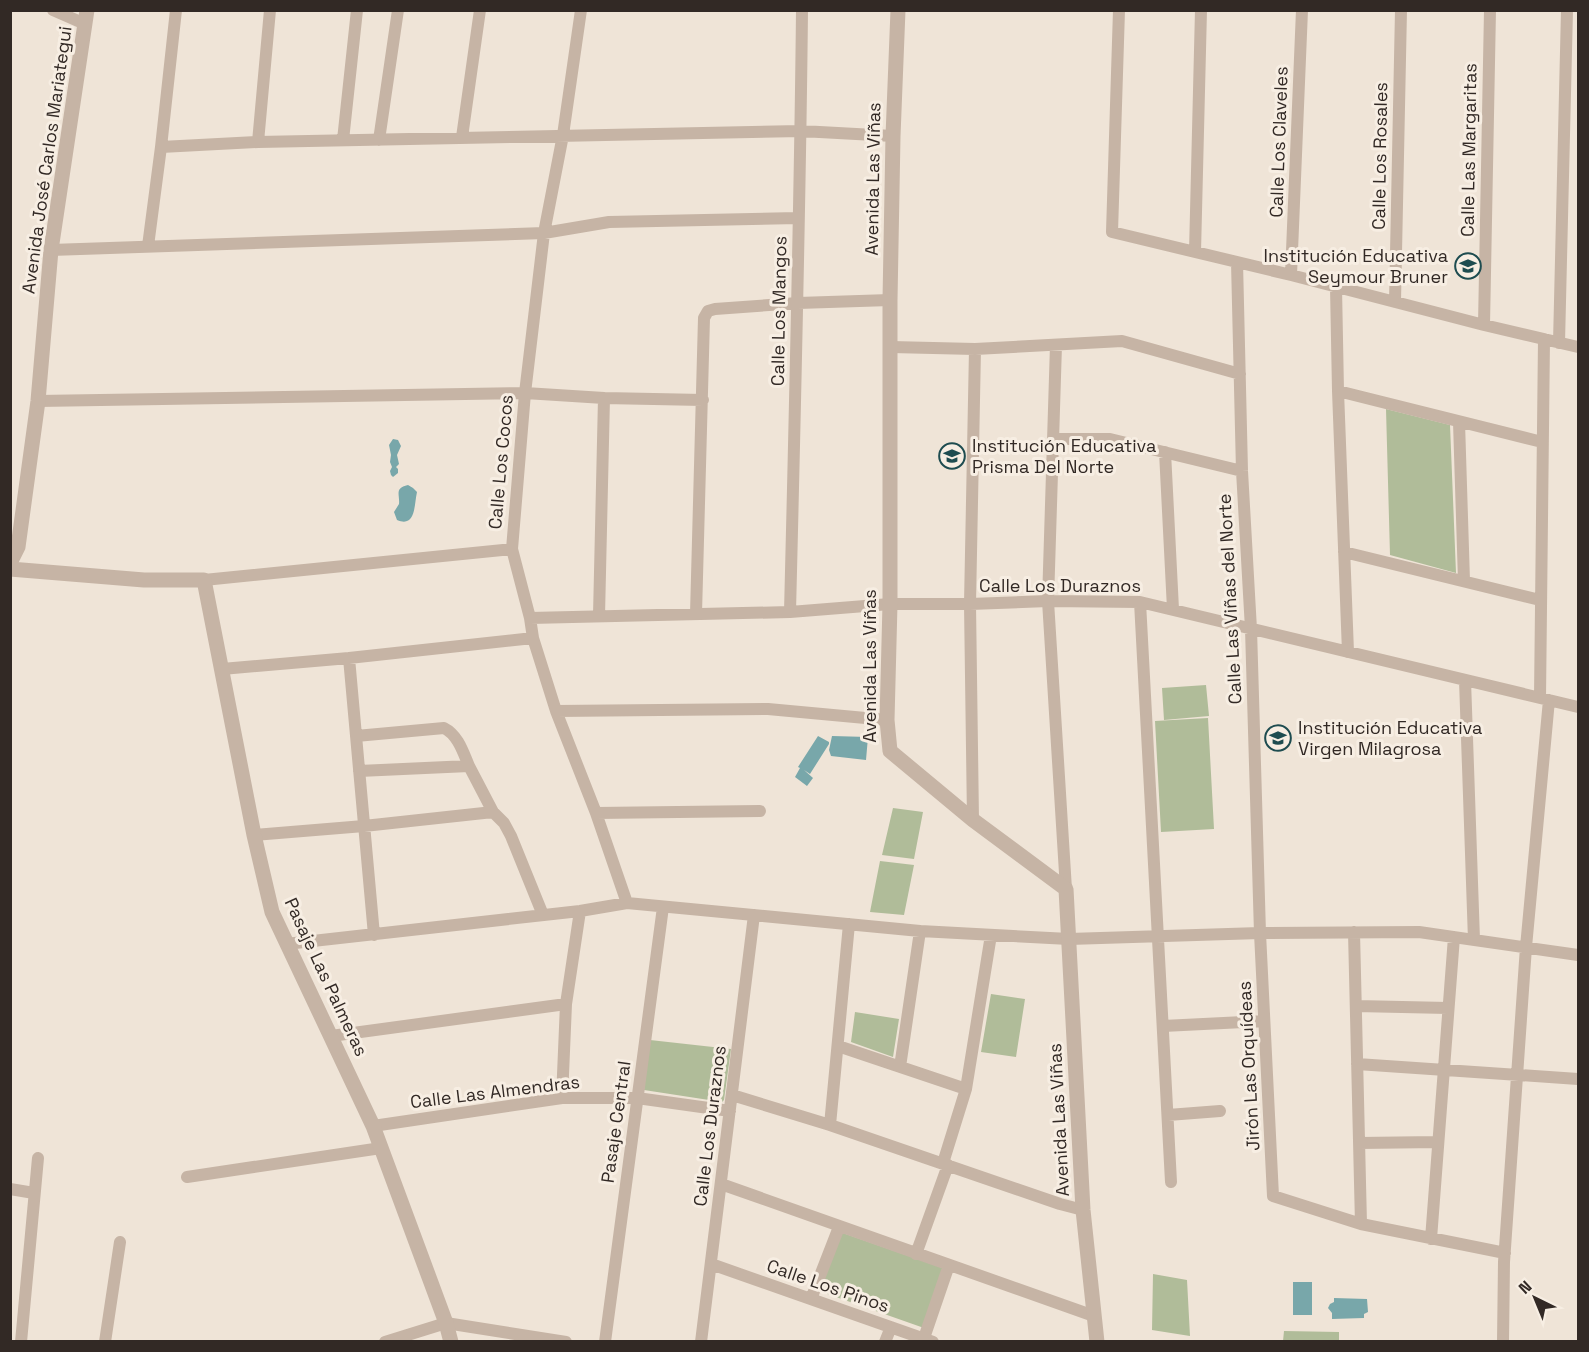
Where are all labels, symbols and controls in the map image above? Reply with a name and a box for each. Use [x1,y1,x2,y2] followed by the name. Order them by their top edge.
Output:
[16,25,77,295] street label: Avenida José Carlos Mariategui
[1455,63,1482,237] street label: Calle Las Margaritas
[1264,66,1293,218] street label: Calle Los Claveles
[1367,82,1392,230] street label: Calle Los Rosales
[860,102,885,256] street label: Avenida Las Viñas
[766,236,791,386] street label: Calle Los Mangos
[1264,244,1448,288] place label: Institución Educativa Seymour Bruner
[1453,251,1483,281] school or university icon: Institución Educativa Seymour Bruner
[483,394,518,530] street label: Calle Los Cocos
[972,434,1156,478] place label: Institución Educativa Prisma Del Norte
[937,441,967,471] school or university icon: Institución Educativa Prisma Del Norte
[1213,493,1246,705] street label: Calle Las Viñas del Norte
[979,574,1141,597] street label: Calle Los Duraznos
[858,589,881,743] street label: Avenida Las Viñas
[1298,716,1482,760] place label: Institución Educativa Virgen Milagrosa
[1263,723,1293,753] school or university icon: Institución Educativa Virgen Milagrosa
[280,894,373,1060] street label: Pasaje Las Palmeras
[1233,980,1264,1152] street label: Jirón Las Orquídeas
[1043,1043,1074,1197] street label: Avenida Las Viñas
[688,1044,731,1208] street label: Calle Los Duraznos
[596,1059,635,1184] street label: Pasaje Central
[409,1070,581,1113] street label: Calle Las Almendras
[764,1254,892,1317] street label: Calle Los Pinos
[1505,1268,1565,1328] north arrow
[1514,1276,1536,1299] text: N

